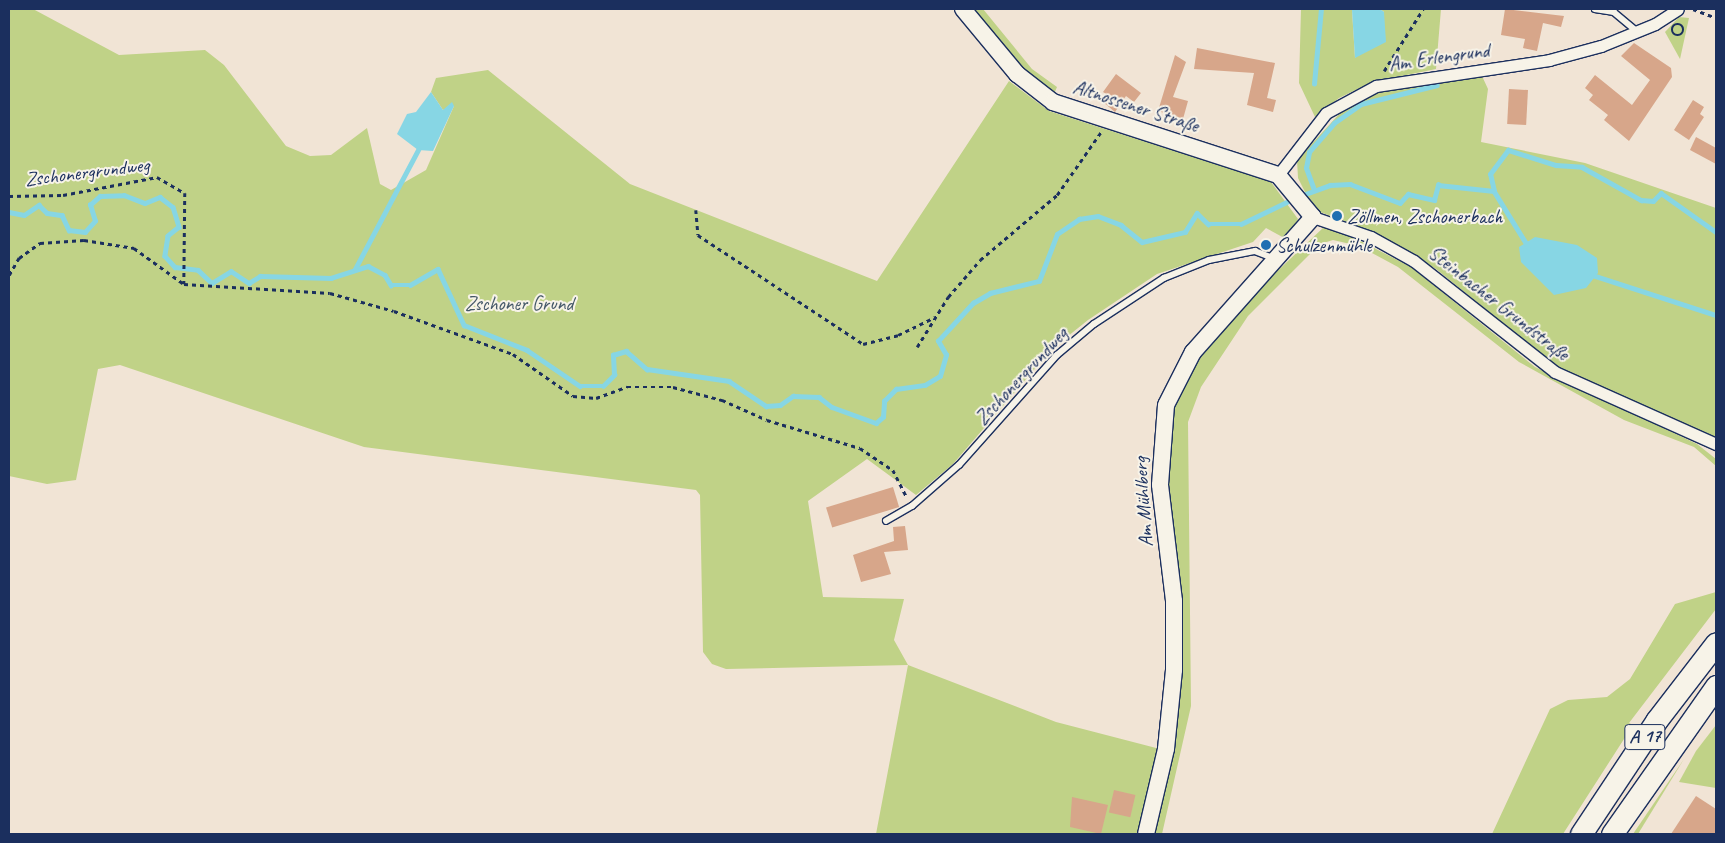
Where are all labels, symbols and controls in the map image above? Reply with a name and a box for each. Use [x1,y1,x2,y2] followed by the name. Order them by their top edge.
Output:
[1387,38,1491,76] street label: Am Erlengrund
[1070,74,1202,138] street label: Altnossener Straße
[23,152,151,192] street label: Zschonergrundweg
[1347,204,1502,228] place label: Zöllmen, Zschonerbach
[1331,210,1343,222] marker: Zöllmen, Zschonerbach
[1276,233,1372,257] place label: Schulzenmühle
[1260,239,1272,251] marker: Schulzenmühle
[1424,241,1574,365] street label: Steinbacher Grundstraße
[465,291,573,315] park label: Zschoner Grund
[970,322,1072,430] street label: Zschonergrundweg
[1128,456,1158,548] street label: Am Mühlberg
[1624,720,1666,754] road number: A 17

